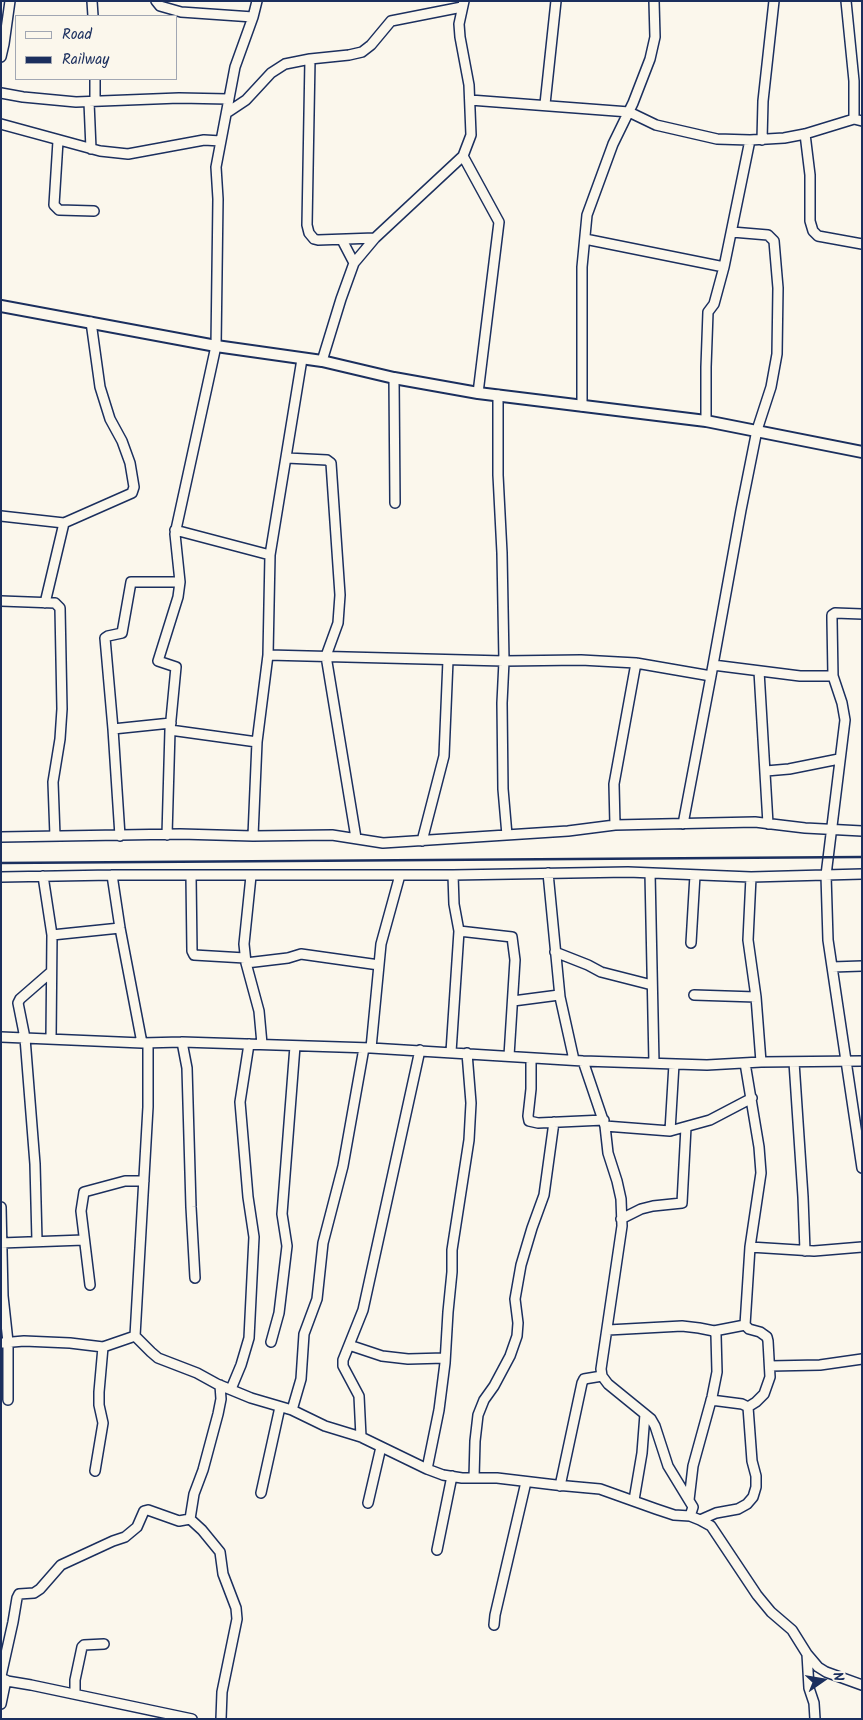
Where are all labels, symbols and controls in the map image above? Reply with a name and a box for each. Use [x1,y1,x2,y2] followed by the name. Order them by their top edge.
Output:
[15,15,178,80] legend
[62,23,92,47] text: Road
[62,48,109,72] text: Railway
[798,1655,848,1705] north arrow
[826,1670,849,1683] text: N

